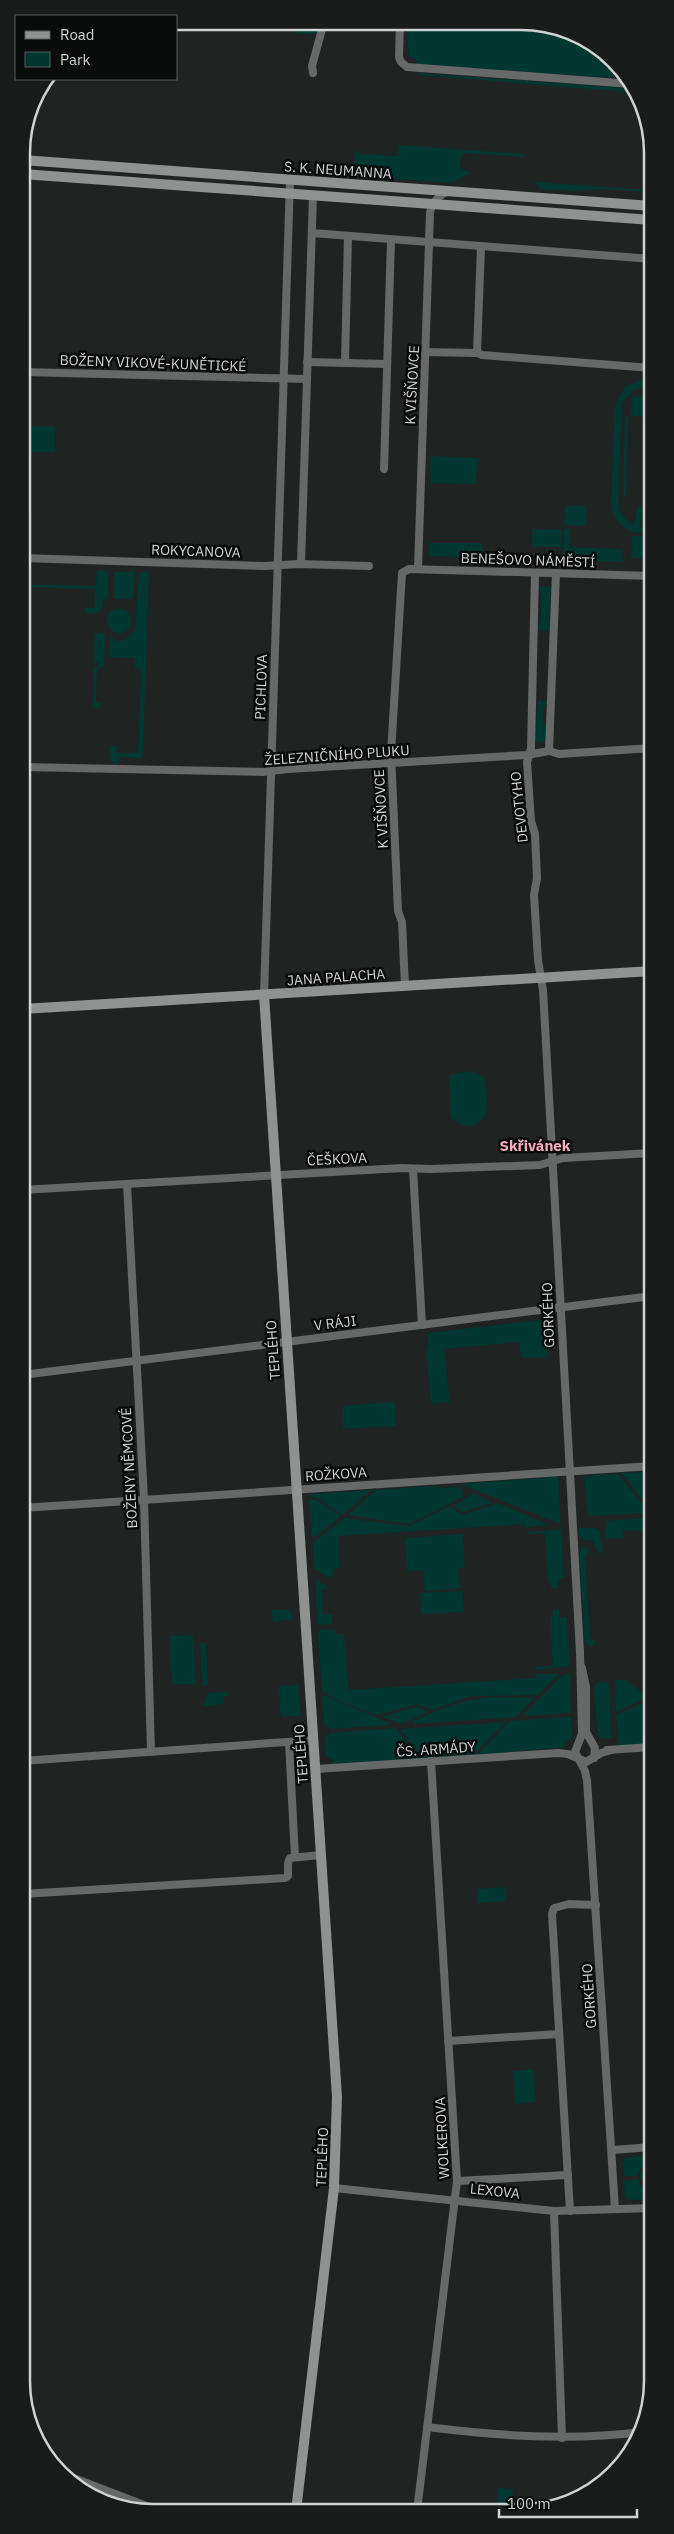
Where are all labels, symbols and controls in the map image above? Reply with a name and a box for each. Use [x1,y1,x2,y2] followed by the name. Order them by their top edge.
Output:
[15,15,178,80] legend
[60,25,95,44] text: Road
[60,50,90,69] text: Park
[283,157,393,183] street label: S. K. NEUMANNA
[400,345,423,425] street label: K VIŠŇOVCE
[59,350,247,375] street label: BOŽENY VIKOVÉ-KUNĚTICKÉ
[151,540,241,562] street label: ROKYCANOVA
[460,548,596,571] street label: BENEŠOVO NÁMĚSTÍ
[251,654,271,720] street label: PICHLOVA
[264,740,410,769] street label: ŽELEZNIČNÍHO PLUKU
[369,769,392,849] street label: K VIŠŇOVCE
[506,770,532,844] street label: DEVOTYHO
[286,965,386,989] street label: JANA PALACHA
[500,1136,571,1155] district label: Skřivánek
[306,1147,368,1170] street label: ČEŠKOVA
[537,1282,558,1348] street label: GORKÉHO
[313,1310,357,1335] street label: V RÁJI
[261,1320,284,1380] street label: TEPLÉHO
[116,1407,141,1529] street label: BOŽENY NĚMCOVÉ
[304,1462,368,1485] street label: ROŽKOVA
[289,1724,312,1784] street label: TEPLÉHO
[396,1736,477,1761] street label: ČS. ARMÁDY
[577,1963,600,2029] street label: GORKÉHO
[431,2097,453,2179] street label: WOLKEROVA
[311,2127,332,2187] street label: TEPLÉHO
[469,2179,521,2203] street label: LEXOVA
[499,2486,636,2518] scale bar
[507,2494,551,2513] text: 100 m

